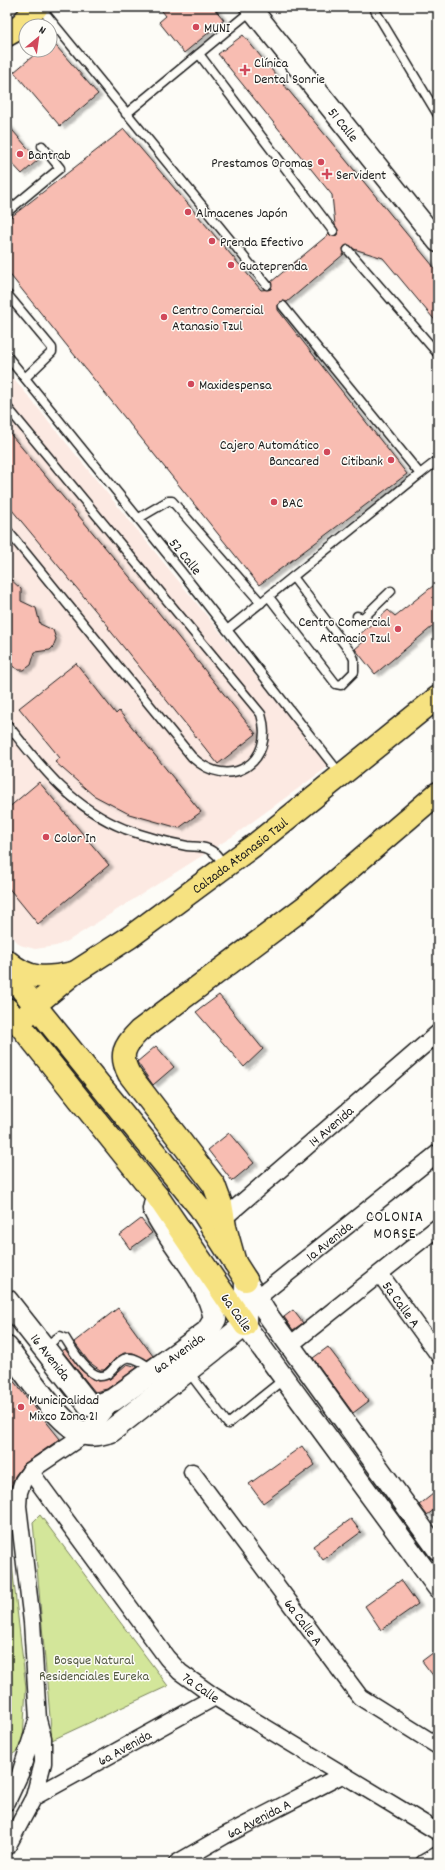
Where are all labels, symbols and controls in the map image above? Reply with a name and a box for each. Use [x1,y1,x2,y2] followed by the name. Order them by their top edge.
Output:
[18,18,58,58] north arrow
[204,19,231,39] place label: MUNI
[191,22,201,32] marker: MUNI
[36,23,49,40] text: N
[254,54,325,90] place label: Clínica Dental Sonrie
[239,64,251,76] marker: Clínica Dental Sonrie
[322,104,362,147] street label: 51 Calle
[28,146,71,166] place label: Bantrab
[15,149,25,159] marker: Bantrab
[211,154,313,174] place label: Prestamos Oromas
[316,157,326,167] marker: Prestamos Oromas
[336,166,386,186] place label: Servident
[321,168,333,180] marker: Servident
[196,204,288,224] place label: Almacenes Japón
[183,207,193,217] marker: Almacenes Japón
[220,233,303,253] place label: Prenda Efectivo
[207,236,217,246] marker: Prenda Efectivo
[239,257,308,277] place label: Guateprenda
[226,260,236,270] marker: Guateprenda
[172,301,264,337] place label: Centro Comercial Atanasio Tzul
[159,312,169,322] marker: Centro Comercial Atanasio Tzul
[199,376,272,396] place label: Maxidespensa
[186,379,196,389] marker: Maxidespensa
[220,436,319,472] place label: Cajero Automático Bancared
[322,447,332,457] marker: Cajero Automático Bancared
[341,452,383,472] place label: Citibank
[386,455,396,465] marker: Citibank
[282,494,303,514] place label: BAC
[269,497,279,507] marker: BAC
[163,535,205,580] street label: 52 Calle
[298,613,391,649] place label: Centro Comercial Atanacio Tzul
[393,624,403,634] marker: Centro Comercial Atanacio Tzul
[189,813,294,900] street label: Calzada Atanasio Tzul
[54,829,96,849] place label: Color In
[41,832,51,842] marker: Color In
[305,1102,359,1153] street label: 14 Avenida
[366,1207,424,1246] district label: COLONIA MORSE
[302,1217,358,1267] street label: 1a Avenida
[376,1278,424,1333] street label: 5a Calle A
[215,1290,256,1336] street label: 6a Calle
[150,1329,209,1380] street label: 6a Avenida
[25,1330,75,1386] street label: 16 Avenida
[29,1391,99,1427] place label: Municipalidad Mixco Zona 21
[16,1402,26,1412] marker: Municipalidad Mixco Zona 21
[278,1595,327,1651] street label: 6a Calle A
[39,1651,149,1687] park label: Bosque Natural Residenciales Eureka
[177,1669,222,1709] street label: 7a Calle
[95,1726,156,1772] street label: 6a Avenida
[224,1795,295,1845] street label: 6a Avenida A

